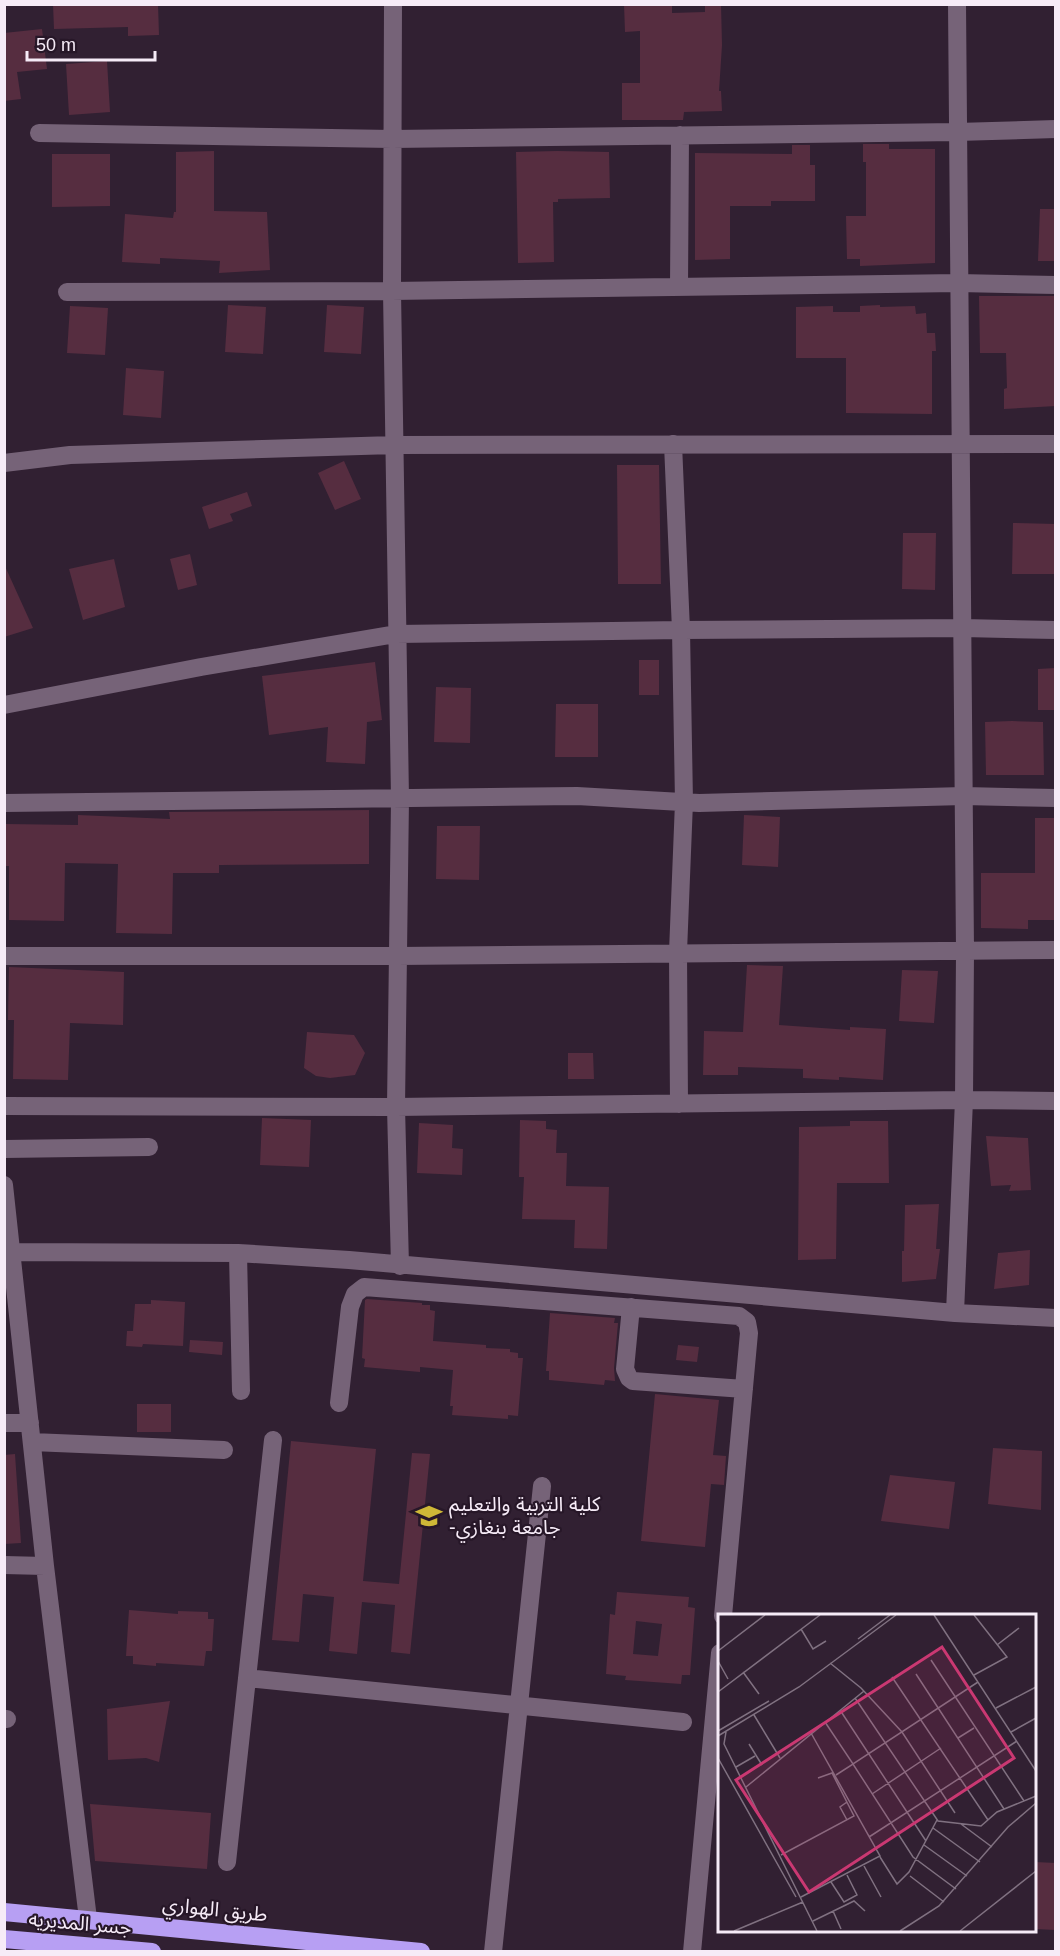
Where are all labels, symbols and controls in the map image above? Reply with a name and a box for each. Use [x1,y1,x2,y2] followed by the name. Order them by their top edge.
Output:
[27,24,154,62] scale bar
[36,35,76,55] text: 50 m
[449,1493,601,1543] place label: كلية التربية والتعليم -جامعة بنغازي
[414,1501,444,1531] school or university icon: كلية التربية والتعليم -جامعة بنغازي
[718,1614,1036,1932] inset map
[161,1893,269,1930] street label: طريق الهواري
[27,1908,132,1939] street label: جسر المديريه

